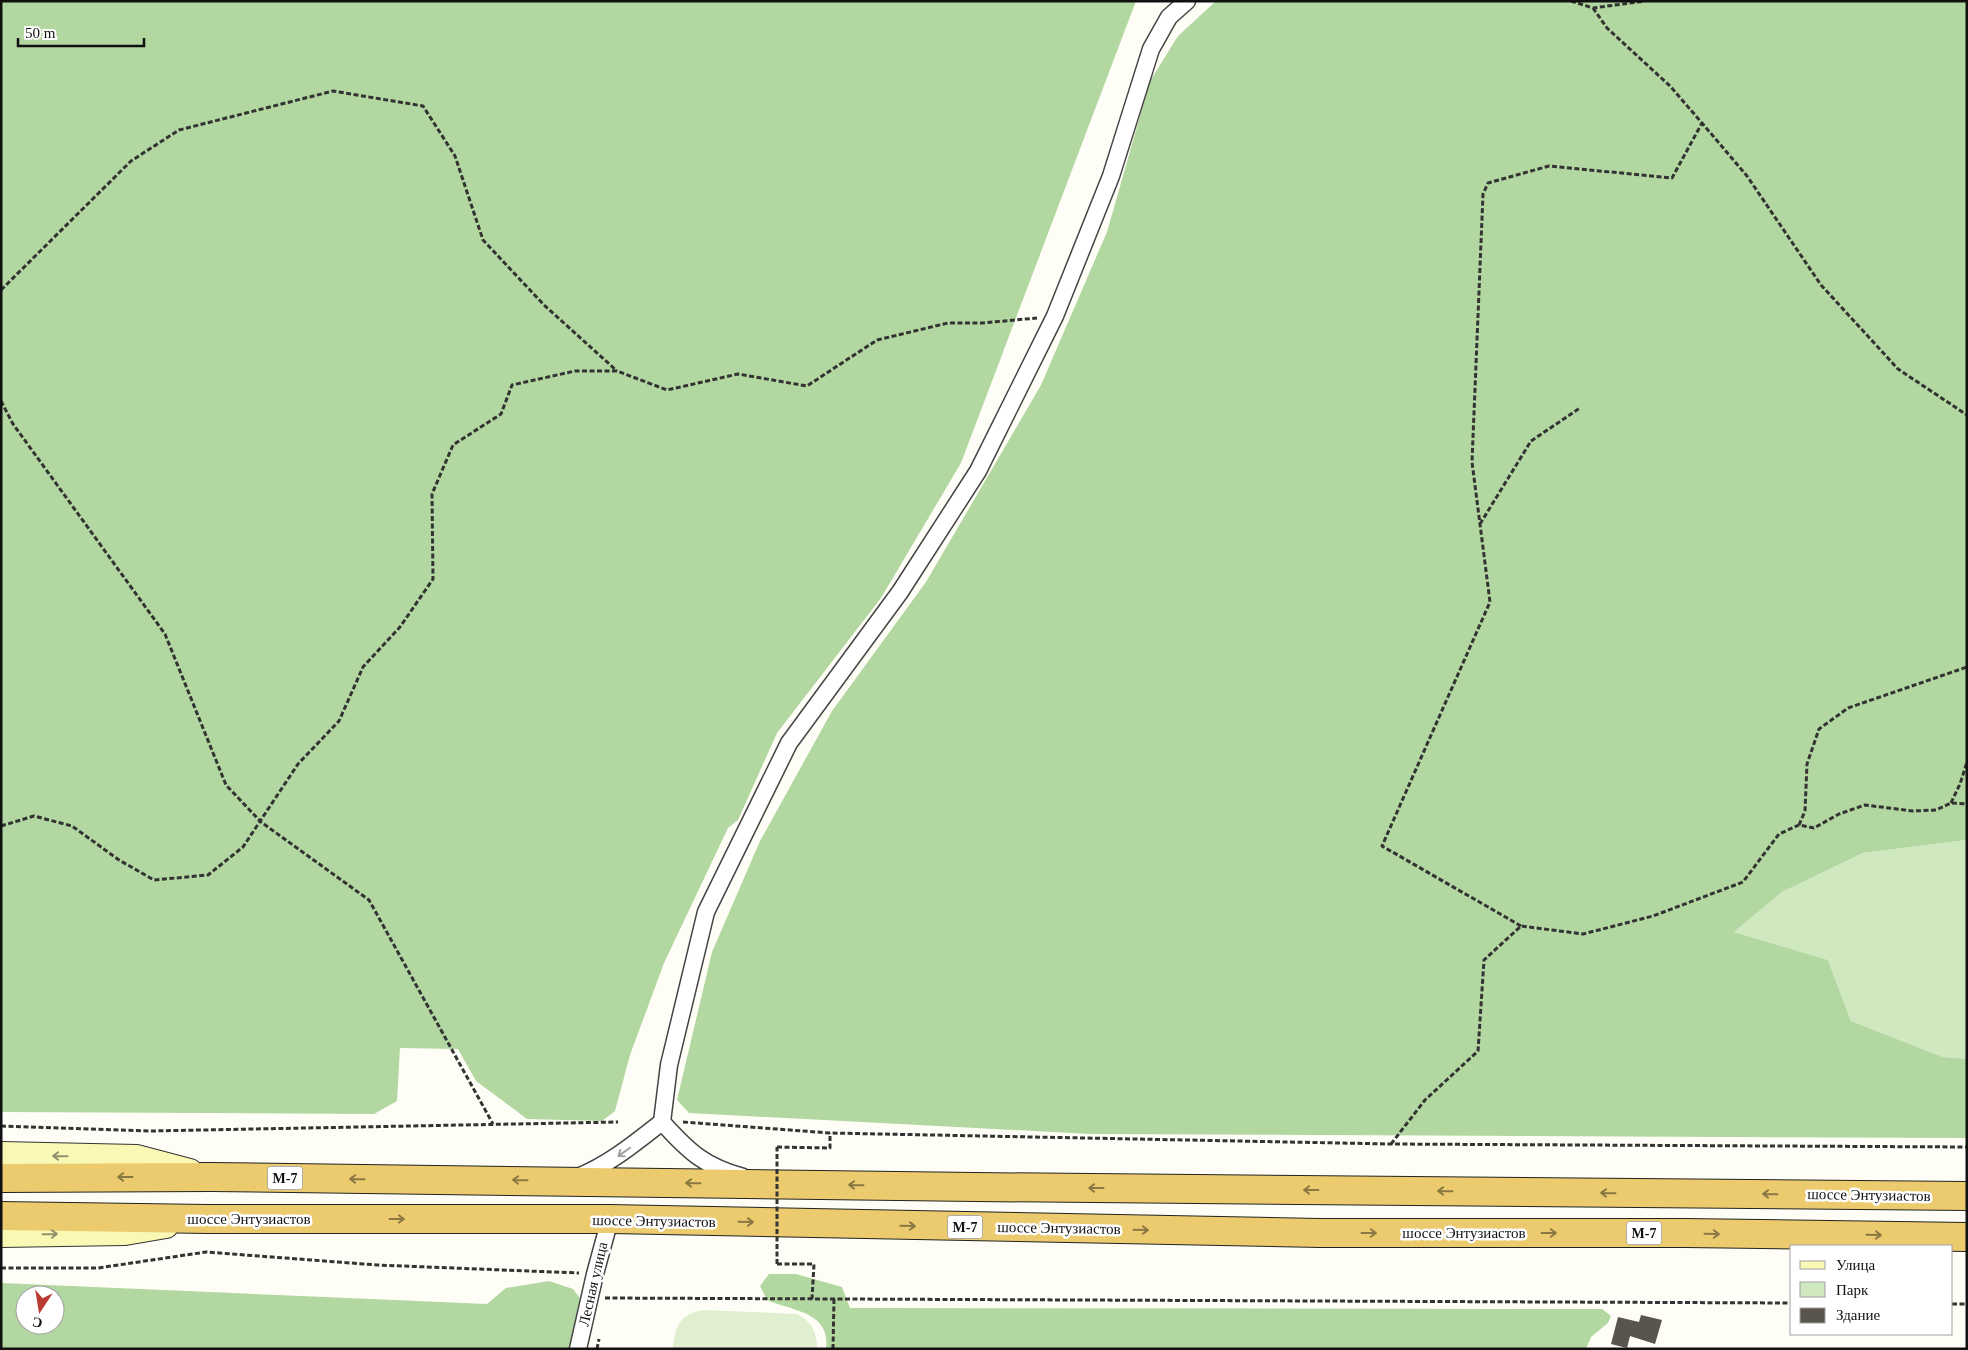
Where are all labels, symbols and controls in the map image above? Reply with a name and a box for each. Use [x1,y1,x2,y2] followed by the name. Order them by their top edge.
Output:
[18,15,144,47] scale bar
[25,25,56,41] text: 50 m
[617,1147,631,1157] one-way arrow
[52,1151,68,1160] one-way arrow
[268,1166,302,1190] road number: М-7
[117,1172,134,1182] one-way arrow
[350,1174,366,1183] one-way arrow
[512,1176,528,1185] one-way arrow
[686,1178,702,1188] one-way arrow
[848,1180,864,1190] one-way arrow
[1088,1183,1104,1193] one-way arrow
[1303,1185,1319,1195] one-way arrow
[1438,1186,1454,1196] one-way arrow
[1807,1186,1931,1204] street label: шоссе Энтузиастов
[1600,1188,1616,1198] one-way arrow
[1763,1189,1779,1199] one-way arrow
[187,1211,311,1227] street label: шоссе Энтузиастов
[592,1212,716,1230] street label: шоссе Энтузиастов
[388,1214,405,1224] one-way arrow
[948,1216,982,1238] road number: М-7
[738,1218,754,1227] one-way arrow
[997,1219,1121,1237] street label: шоссе Энтузиастов
[900,1221,916,1231] one-way arrow
[1626,1222,1662,1244] road number: М-7
[1132,1225,1149,1235] one-way arrow
[1402,1225,1526,1241] street label: шоссе Энтузиастов
[1360,1228,1377,1238] one-way arrow
[1540,1228,1557,1238] one-way arrow
[42,1229,58,1239] one-way arrow
[1703,1229,1719,1238] one-way arrow
[1866,1231,1882,1240] one-way arrow
[576,1240,611,1328] street label: Лесная улица
[1790,1245,1953,1335] legend
[1836,1257,1875,1273] text: Улица
[1836,1282,1869,1298] text: Парк
[15,1285,65,1335] north arrow
[1836,1307,1880,1323] text: Здание
[31,1314,44,1331] text: С

